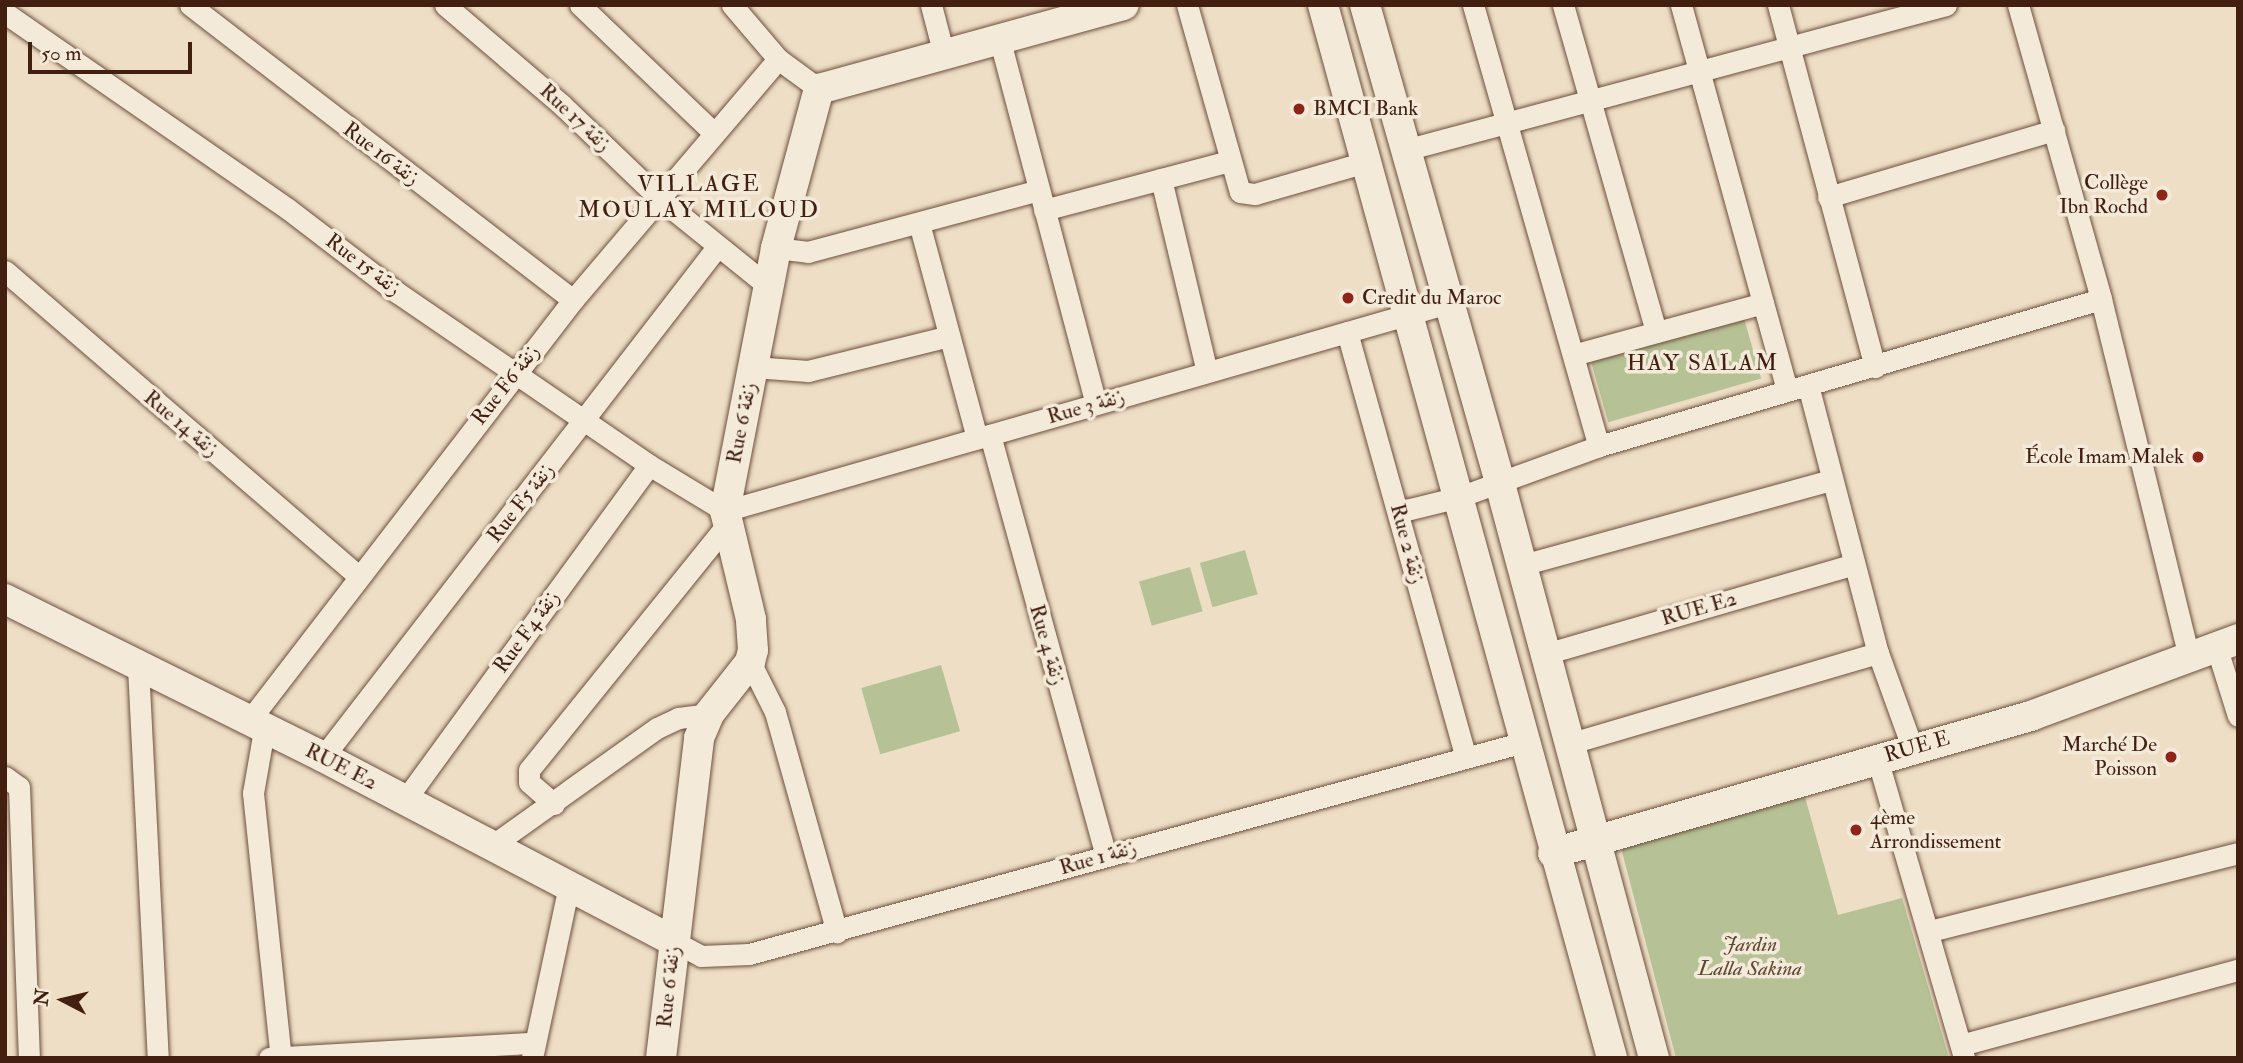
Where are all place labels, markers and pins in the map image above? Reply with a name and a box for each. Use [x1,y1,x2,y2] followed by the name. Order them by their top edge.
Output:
[1313,96,1418,122] place label: BMCI Bank
[1291,101,1307,117] marker: BMCI Bank
[2059,170,2148,220] place label: Collège Ibn Rochd
[2154,187,2170,203] marker: Collège Ibn Rochd
[1362,285,1502,311] place label: Credit du Maroc
[1340,290,1356,306] marker: Credit du Maroc
[2025,444,2184,470] place label: École Imam Malek
[2190,449,2206,465] marker: École Imam Malek
[2062,732,2157,782] place label: Marché De Poisson
[2163,749,2179,765] marker: Marché De Poisson
[1870,805,2001,855] place label: 4ème Arrondissement
[1848,822,1864,838] marker: 4ème Arrondissement

